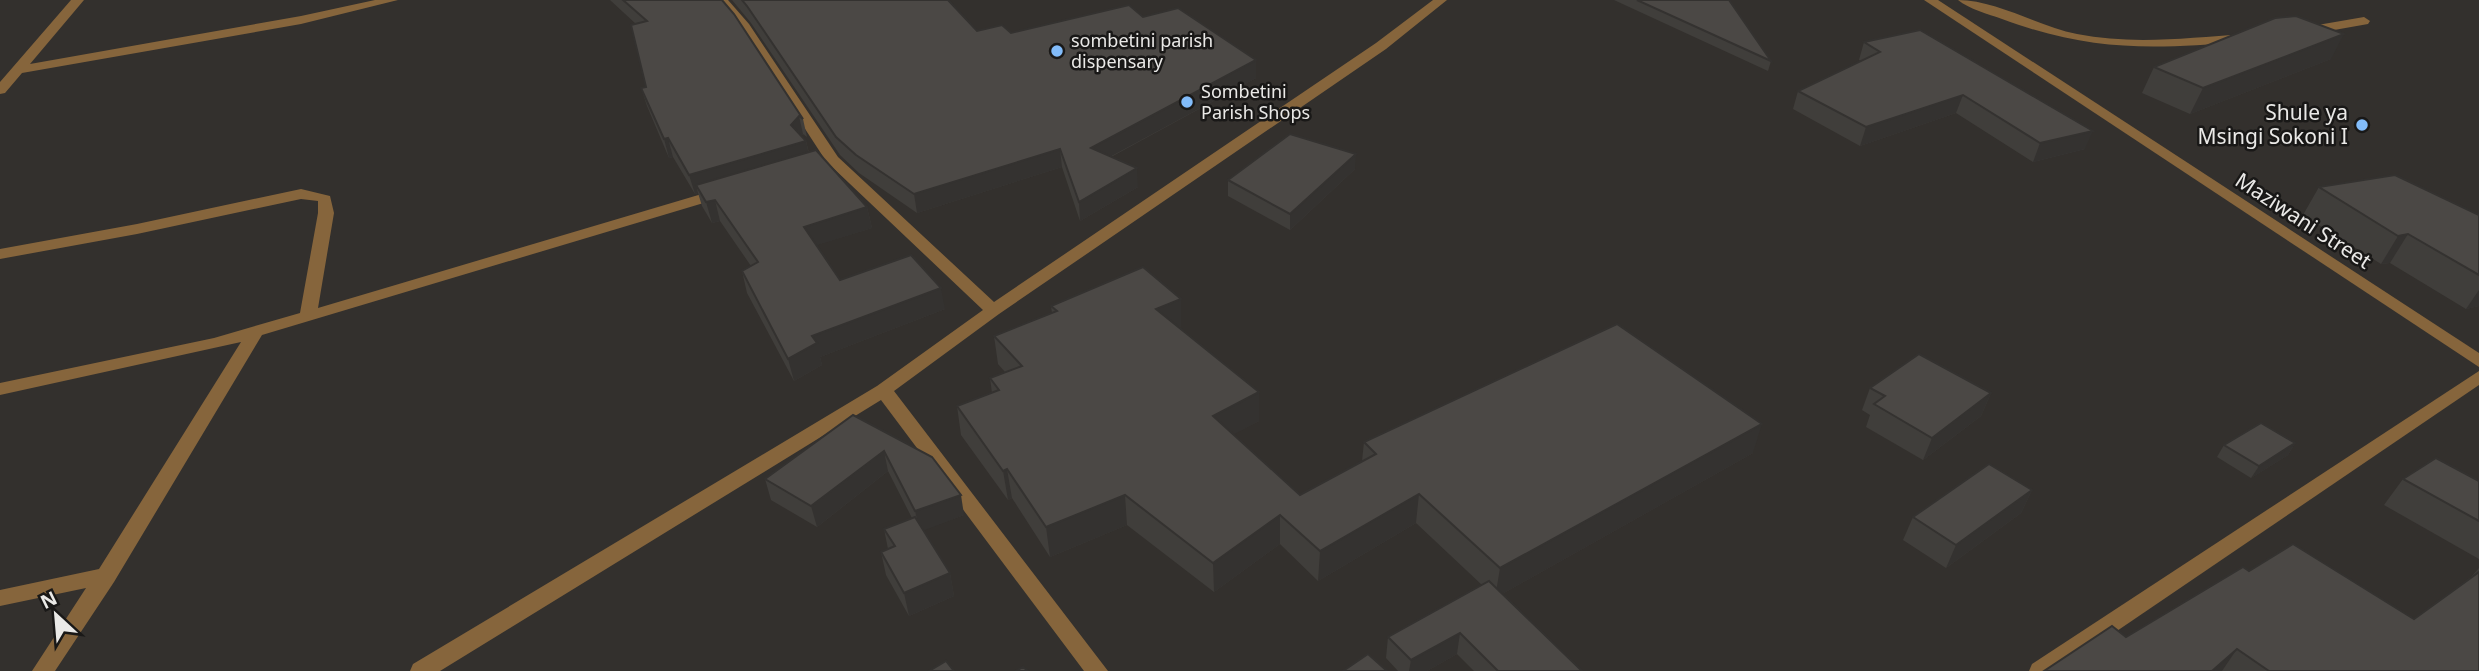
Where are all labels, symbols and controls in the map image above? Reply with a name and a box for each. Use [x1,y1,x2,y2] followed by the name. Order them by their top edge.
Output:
[1071,28,1213,73] place label: sombetini parish dispensary
[1049,43,1065,59] marker: sombetini parish dispensary
[1201,79,1310,124] place label: Sombetini Parish Shops
[1179,94,1195,110] marker: Sombetini Parish Shops
[2198,98,2348,150] place label: Shule ya Msingi Sokoni I
[2354,117,2370,133] marker: Shule ya Msingi Sokoni I
[2230,166,2377,275] street label: Maziwani Street
[21,580,91,650] north arrow
[36,585,61,615] text: N

